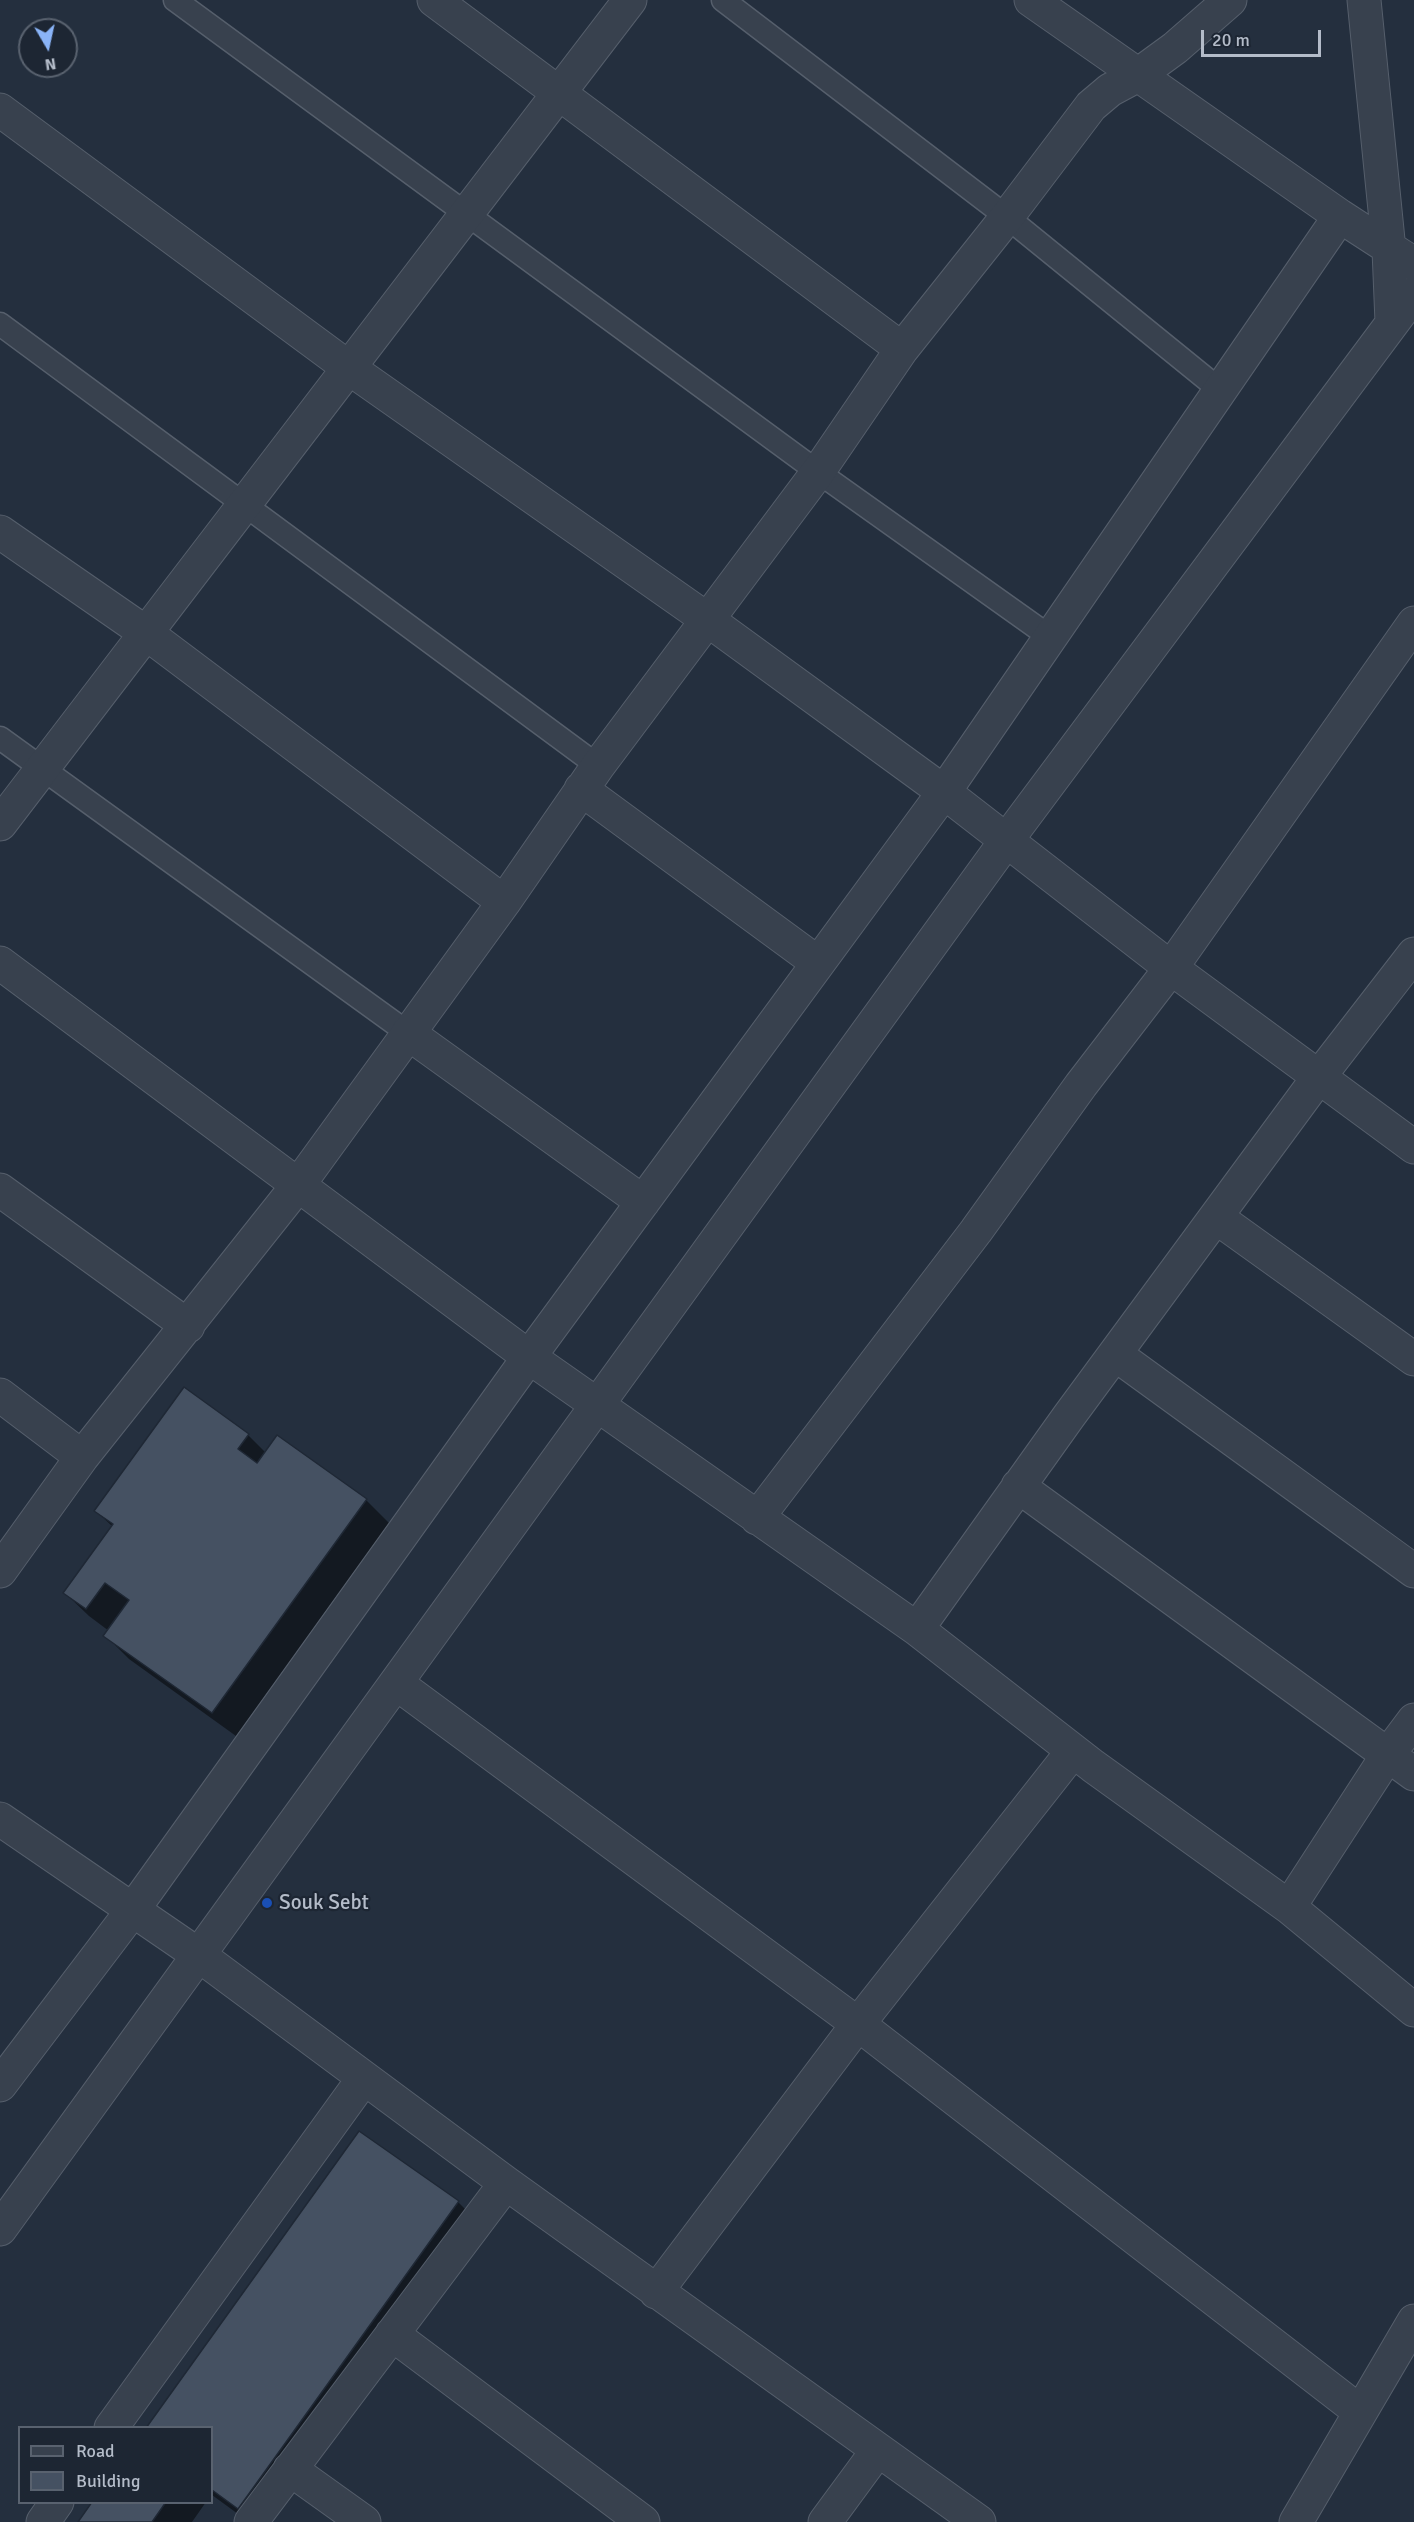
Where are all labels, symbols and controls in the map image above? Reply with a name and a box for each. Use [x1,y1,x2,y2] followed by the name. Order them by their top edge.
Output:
[18,18,78,78] north arrow
[1204,18,1324,56] scale bar
[1212,29,1250,51] text: 20 m
[43,53,58,75] text: N
[279,1890,369,1916] place label: Souk Sebt
[260,1896,274,1910] marker: Souk Sebt
[18,2426,213,2504] legend
[76,2440,115,2462] text: Road
[76,2470,140,2492] text: Building

